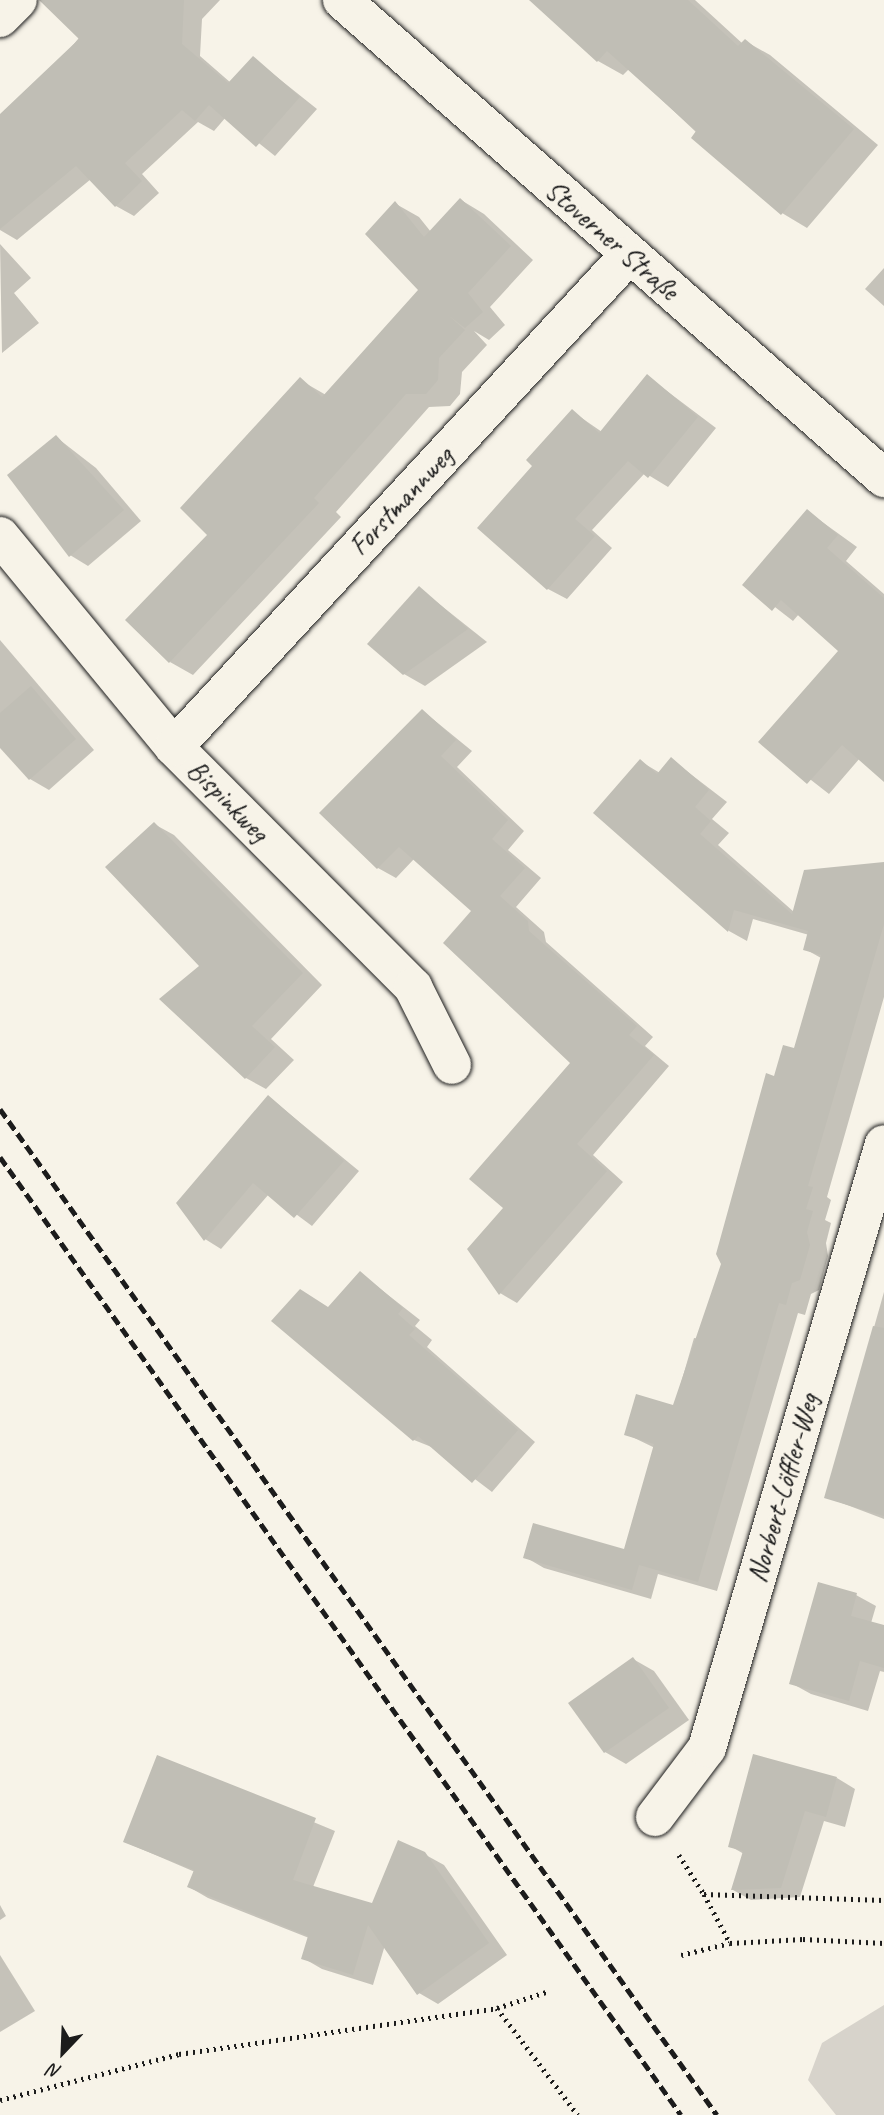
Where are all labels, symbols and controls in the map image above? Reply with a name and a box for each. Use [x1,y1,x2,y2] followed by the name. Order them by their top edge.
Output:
[538,173,686,307] street label: Stoverner Straße
[342,440,460,562] street label: Forstmannweg
[180,753,276,849] street label: Bispinkweg
[740,1390,826,1586] street label: Norbert-Löffler-Weg
[28,2017,98,2087] north arrow
[45,2058,65,2085] text: N

